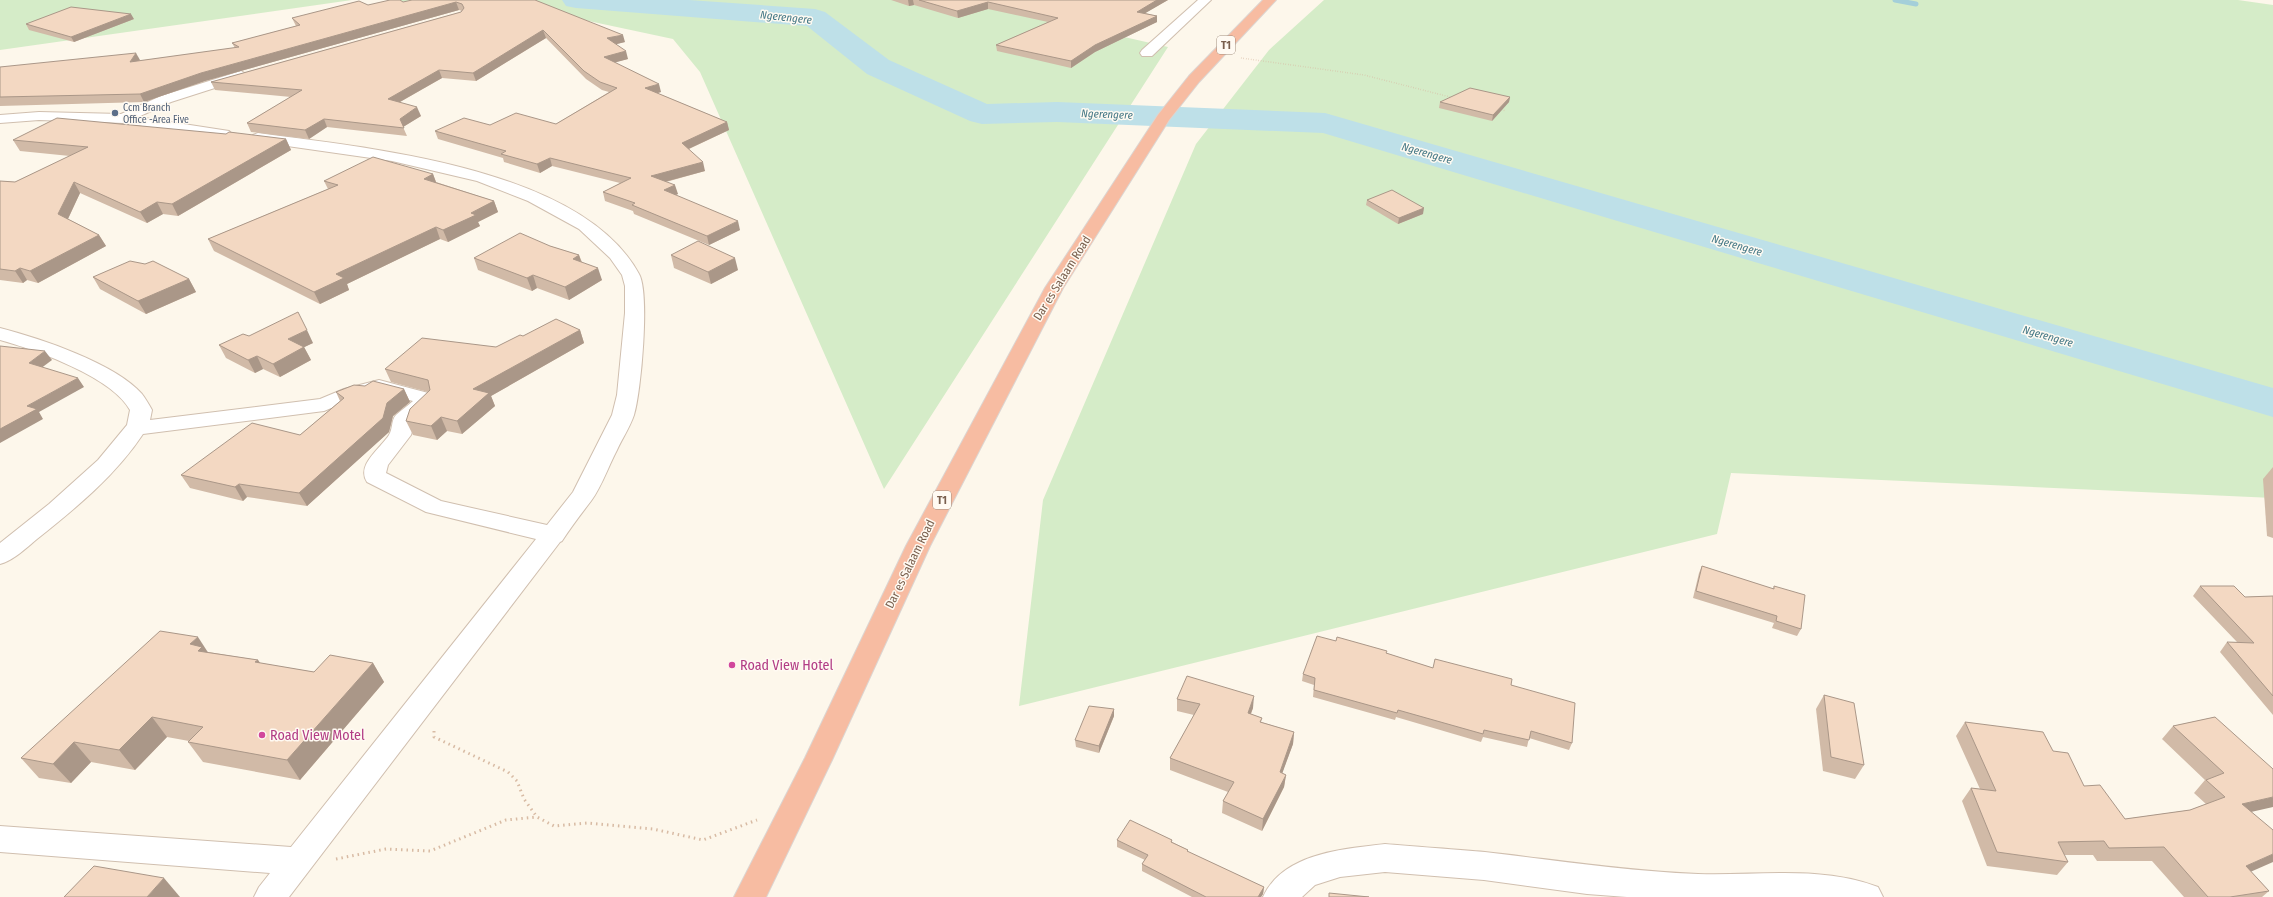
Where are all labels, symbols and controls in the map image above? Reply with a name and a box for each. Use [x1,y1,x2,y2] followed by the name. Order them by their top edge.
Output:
[760,8,812,27] water label: Ngerengere
[1217,36,1235,54] road number: T1
[123,102,189,126] place label: Ccm Branch Office -Area Five
[1081,107,1133,122] water label: Ngerengere
[110,108,120,118] marker: Ccm Branch Office -Area Five
[1400,140,1454,167] water label: Ngerengere
[1710,232,1764,259] water label: Ngerengere
[1030,233,1094,323] street label: Dar es Salaam Road
[2021,323,2075,350] water label: Ngerengere
[933,491,951,509] road number: T1
[882,517,938,611] street label: Dar es Salaam Road
[740,657,833,674] place label: Road View Hotel
[727,660,737,670] marker: Road View Hotel
[270,727,365,744] place label: Road View Motel
[257,730,267,740] marker: Road View Motel

